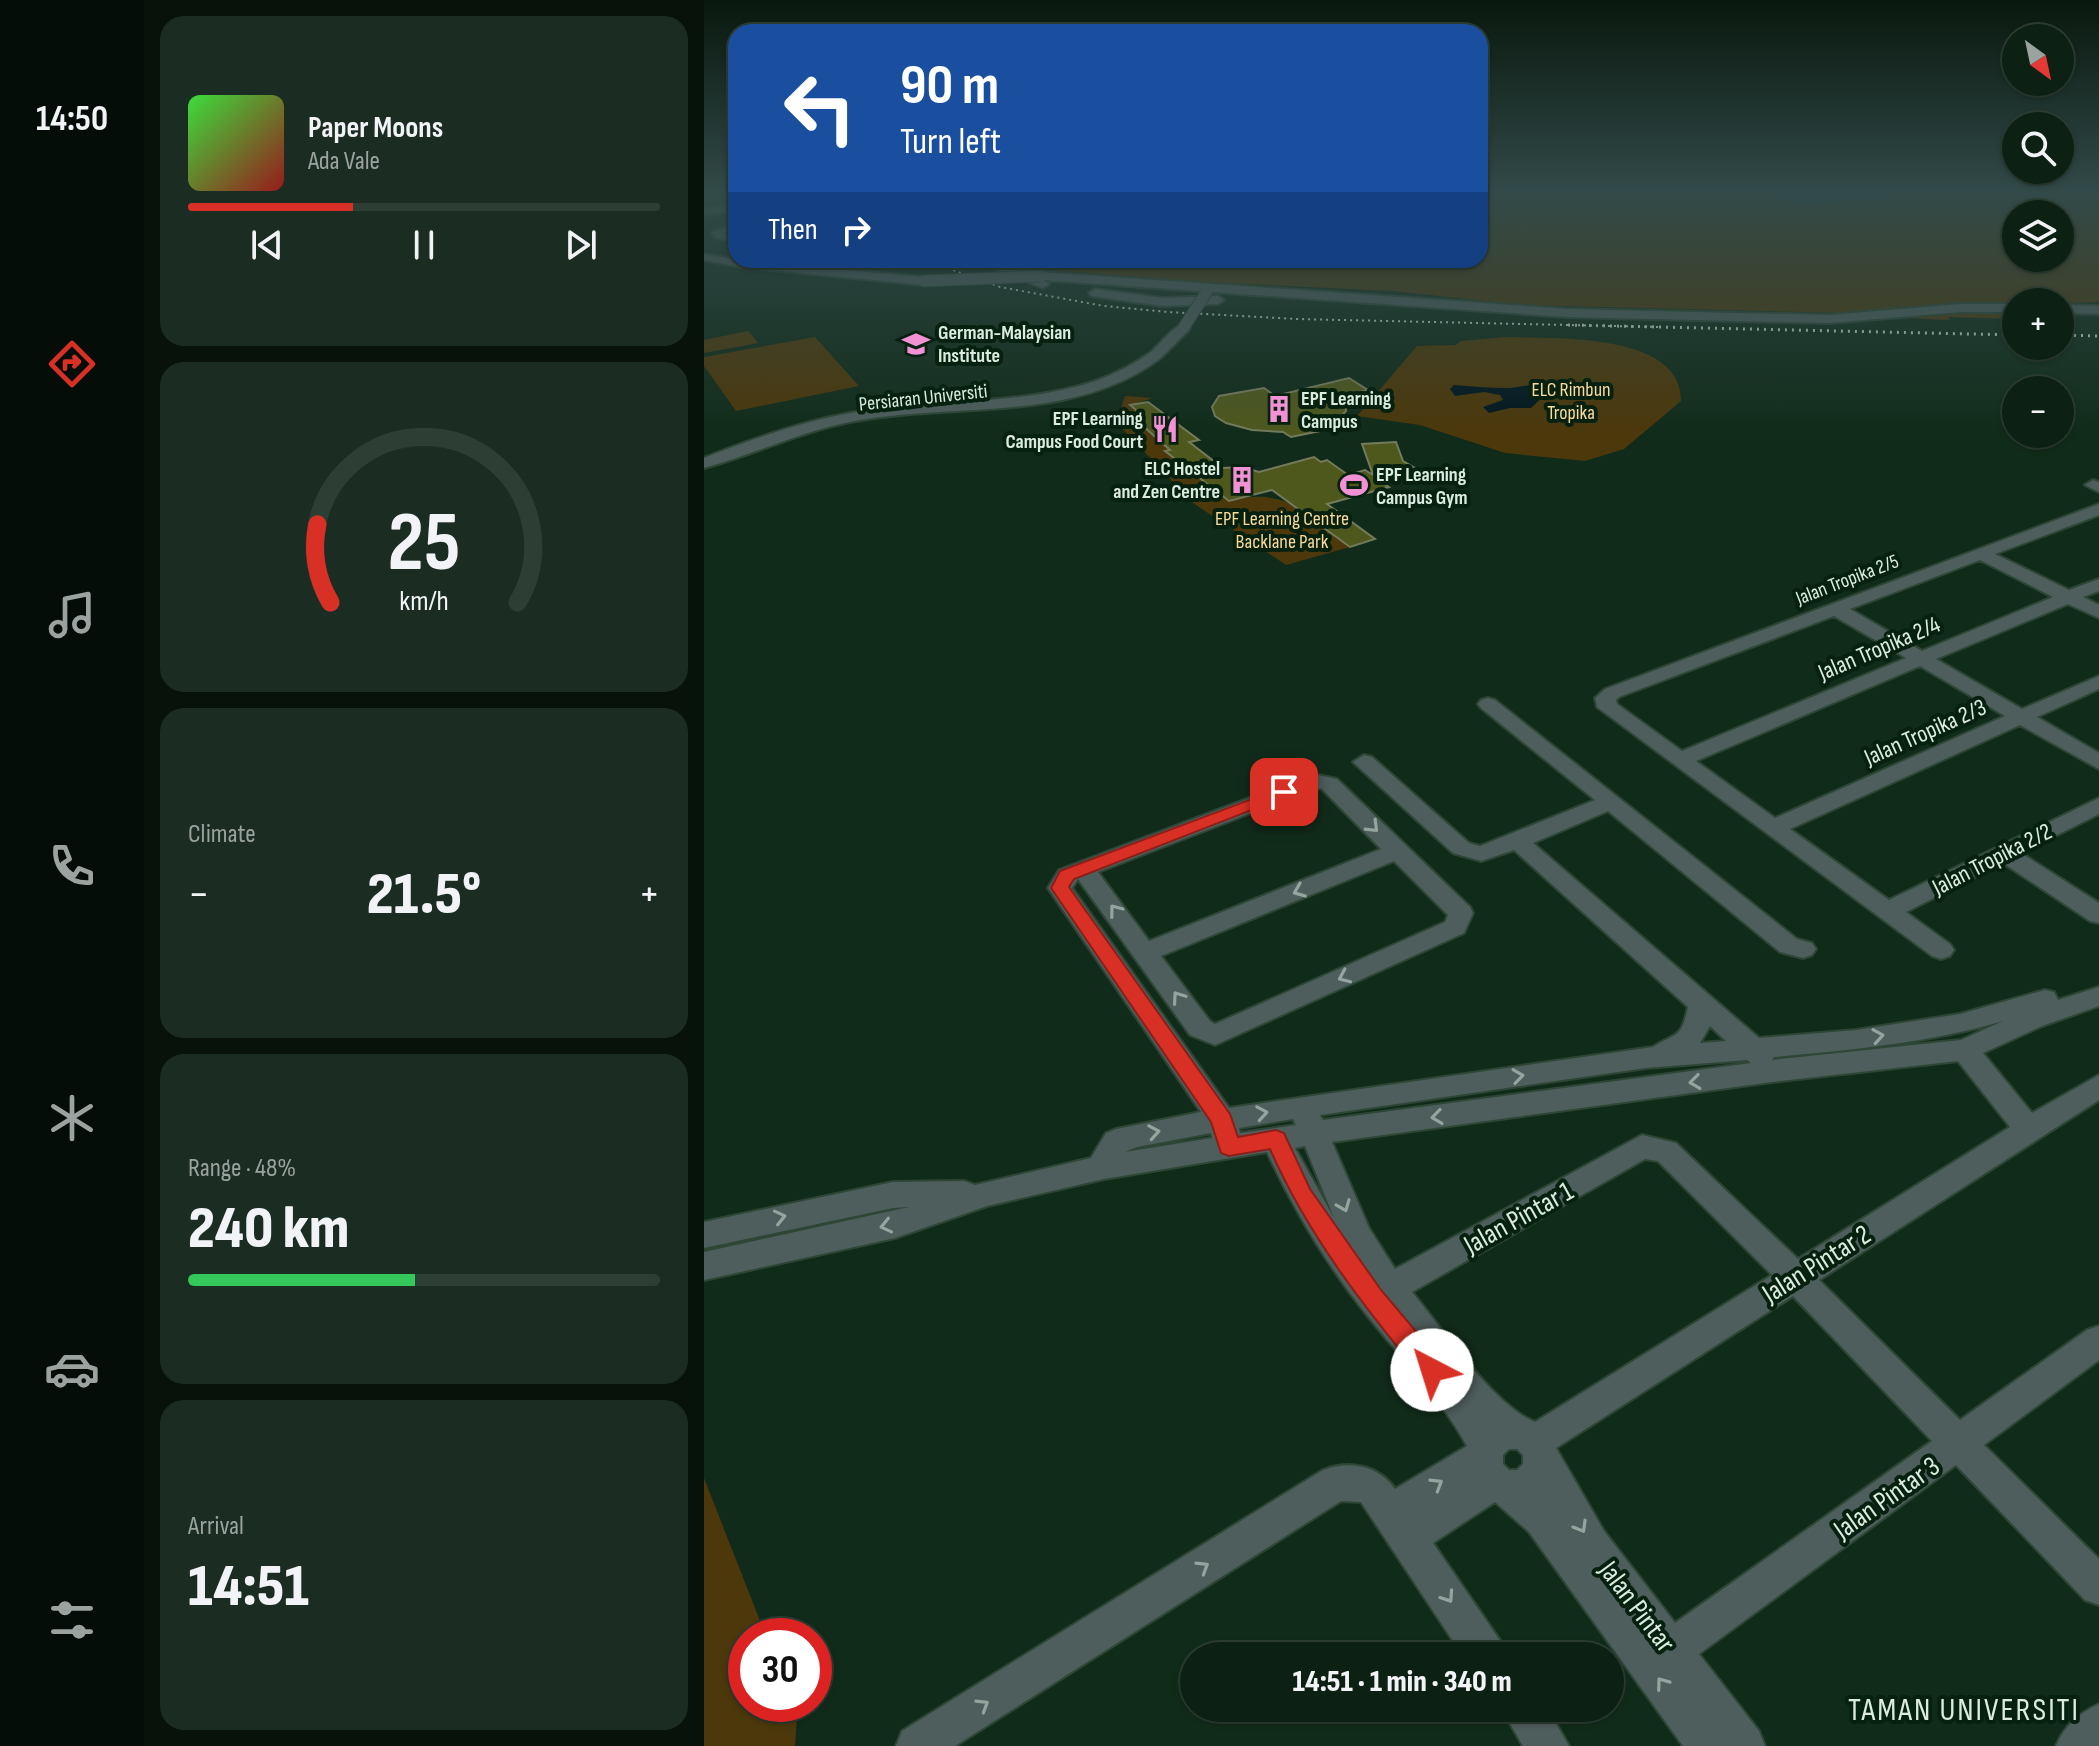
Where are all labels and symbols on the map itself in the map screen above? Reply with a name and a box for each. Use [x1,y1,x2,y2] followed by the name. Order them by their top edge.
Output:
[2002,24,2074,96] north arrow
[938,321,1071,368] place label: German-Malaysian Institute
[901,329,931,359] school or university icon: German-Malaysian Institute
[1531,378,1611,425] park label: ELC Rimbun Tropika
[858,379,989,417] street label: Persiaran Universiti
[1301,387,1392,434] place label: EPF Learning Campus
[1264,394,1294,424] building icon: EPF Learning Campus
[1005,407,1144,454] place label: EPF Learning Campus Food Court
[1150,414,1180,444] restaurant icon: EPF Learning Campus Food Court
[1113,457,1220,504] place label: ELC Hostel and Zen Centre
[1376,463,1468,510] place label: EPF Learning Campus Gym
[1227,465,1257,495] building icon: ELC Hostel and Zen Centre
[1339,470,1369,500] sports icon: EPF Learning Campus Gym
[1215,507,1349,554] park label: EPF Learning Centre Backlane Park
[1792,549,1902,611] street label: Jalan Tropika 2/5
[1813,610,1944,688] street label: Jalan Tropika 2/4
[1859,693,1991,773] street label: Jalan Tropika 2/3
[1250,758,1318,826] pin
[1927,817,2057,902] street label: Jalan Tropika 2/2
[1363,818,1378,832] one-way arrow
[1293,881,1307,898] one-way arrow
[1110,905,1124,919] one-way arrow
[1338,967,1353,983] one-way arrow
[1173,991,1188,1005] one-way arrow
[1871,1028,1885,1045] one-way arrow
[1511,1068,1525,1085] one-way arrow
[1688,1073,1701,1090] one-way arrow
[1255,1105,1269,1122] one-way arrow
[1430,1108,1444,1125] one-way arrow
[1148,1124,1161,1141] one-way arrow
[1458,1175,1579,1262] street label: Jalan Pintar 1
[1334,1198,1351,1212] one-way arrow
[773,1209,786,1226] one-way arrow
[880,1217,893,1234] one-way arrow
[1756,1218,1877,1311] street label: Jalan Pintar 2
[1390,1328,1474,1412] position arrow
[1827,1450,1946,1547] street label: Jalan Pintar 3
[1428,1478,1443,1494] one-way arrow
[1571,1518,1587,1532] one-way arrow
[1591,1554,1682,1659] street label: Jalan Pintar
[1194,1561,1209,1576] one-way arrow
[1438,1589,1453,1603] one-way arrow
[728,1618,832,1722] speed limit sign: 30
[1657,1677,1672,1692] one-way arrow
[1848,1691,2080,1730] district label: TAMAN UNIVERSITI
[974,1699,988,1714] one-way arrow

